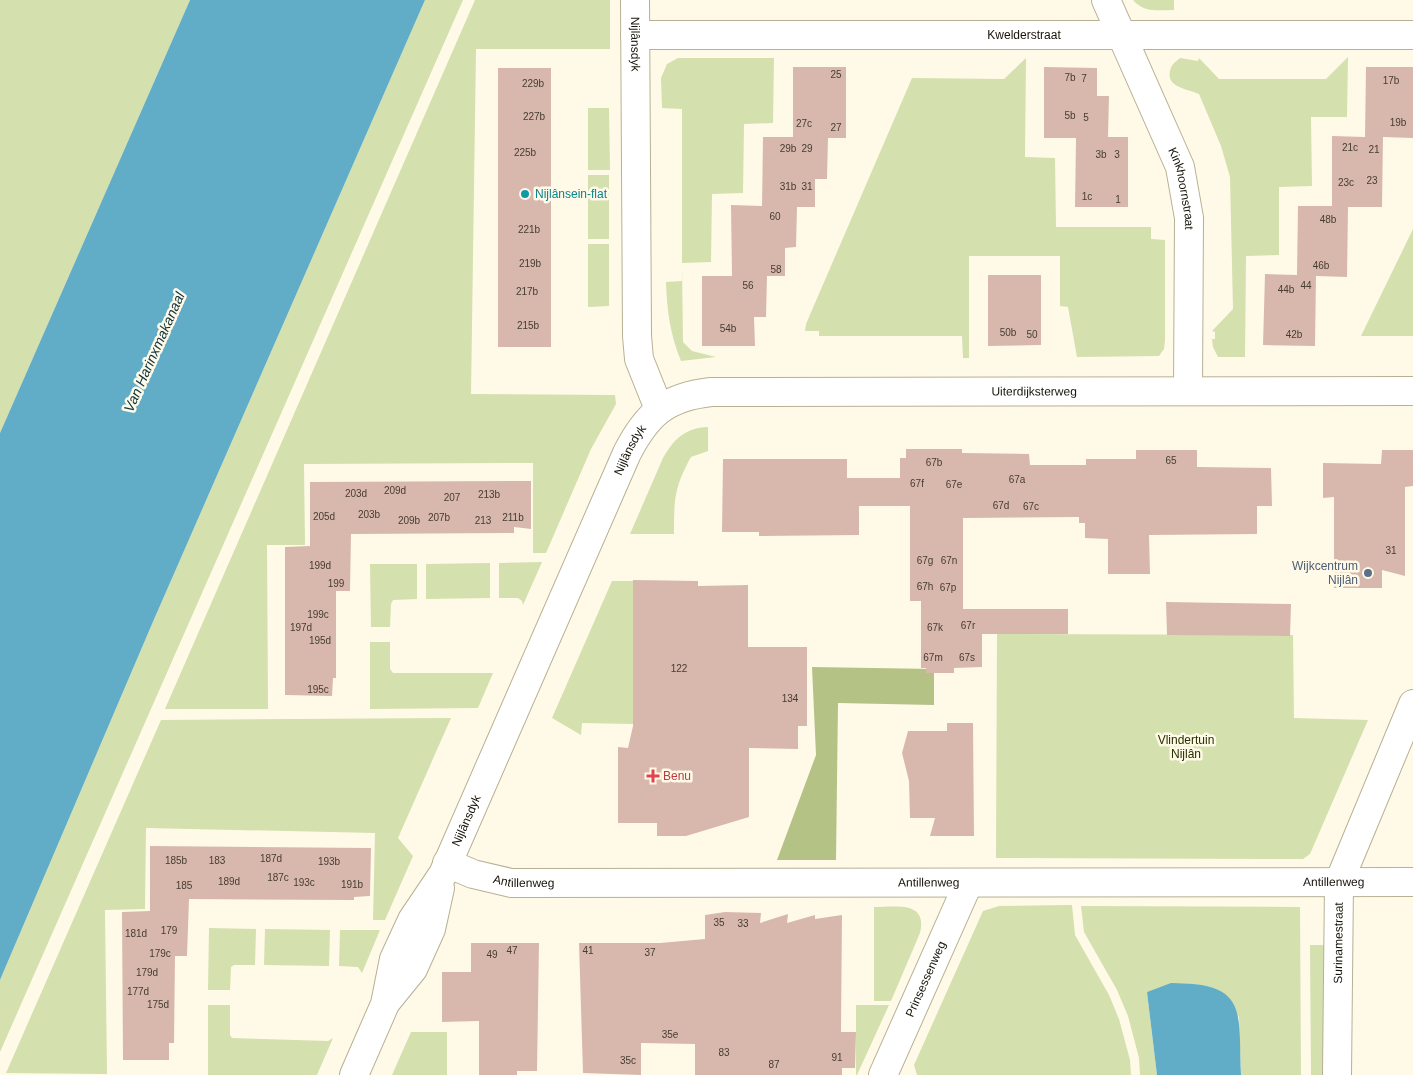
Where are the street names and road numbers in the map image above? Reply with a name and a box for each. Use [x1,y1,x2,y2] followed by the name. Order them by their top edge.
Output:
[628,17,642,72] street label: Nijlânsdyk
[987,28,1061,42] street label: Kwelderstraat
[1165,145,1196,230] street label: Kinkhoornstraat
[991,384,1077,399] street label: Uiterdijksterweg
[611,421,649,477] street label: Nijlânsdyk
[449,792,484,849] street label: Nijlânsdyk
[492,872,554,890] street label: Antillenweg
[1303,875,1364,889] street label: Antillenweg
[898,876,959,890] street label: Antillenweg
[1331,902,1346,984] street label: Surinamestraat
[903,939,949,1019] street label: Prinsessenweg

